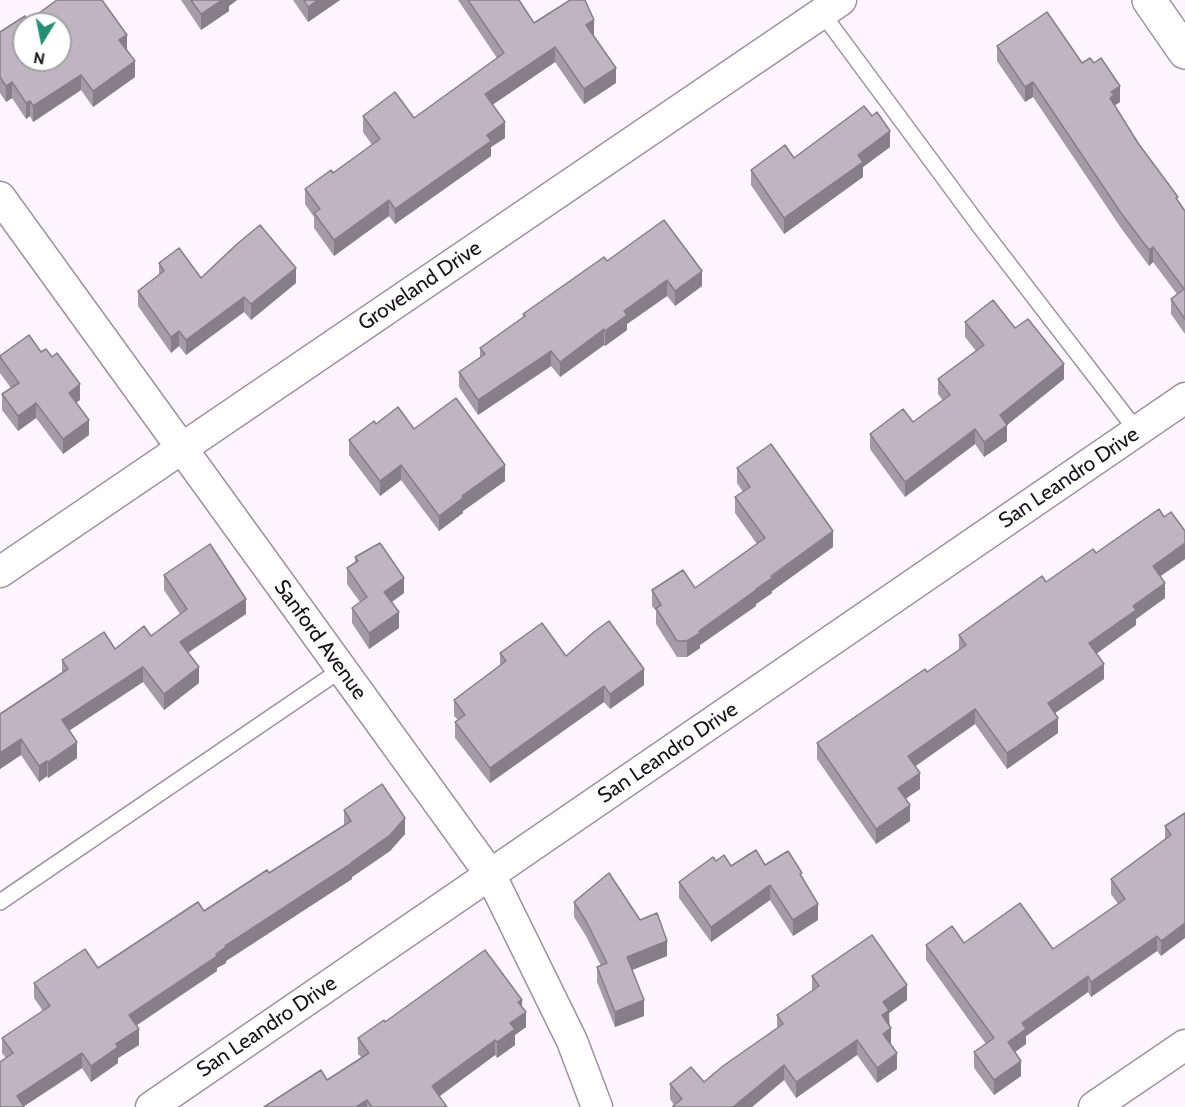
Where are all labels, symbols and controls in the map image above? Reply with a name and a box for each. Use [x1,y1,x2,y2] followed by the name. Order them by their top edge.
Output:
[12,12,72,72] north arrow
[32,48,46,69] text: N
[354,236,486,336] street label: Groveland Drive
[994,422,1144,534] street label: San Leandro Drive
[268,575,372,705] street label: Sanford Avenue
[593,697,743,809] street label: San Leandro Drive
[192,971,342,1083] street label: San Leandro Drive

